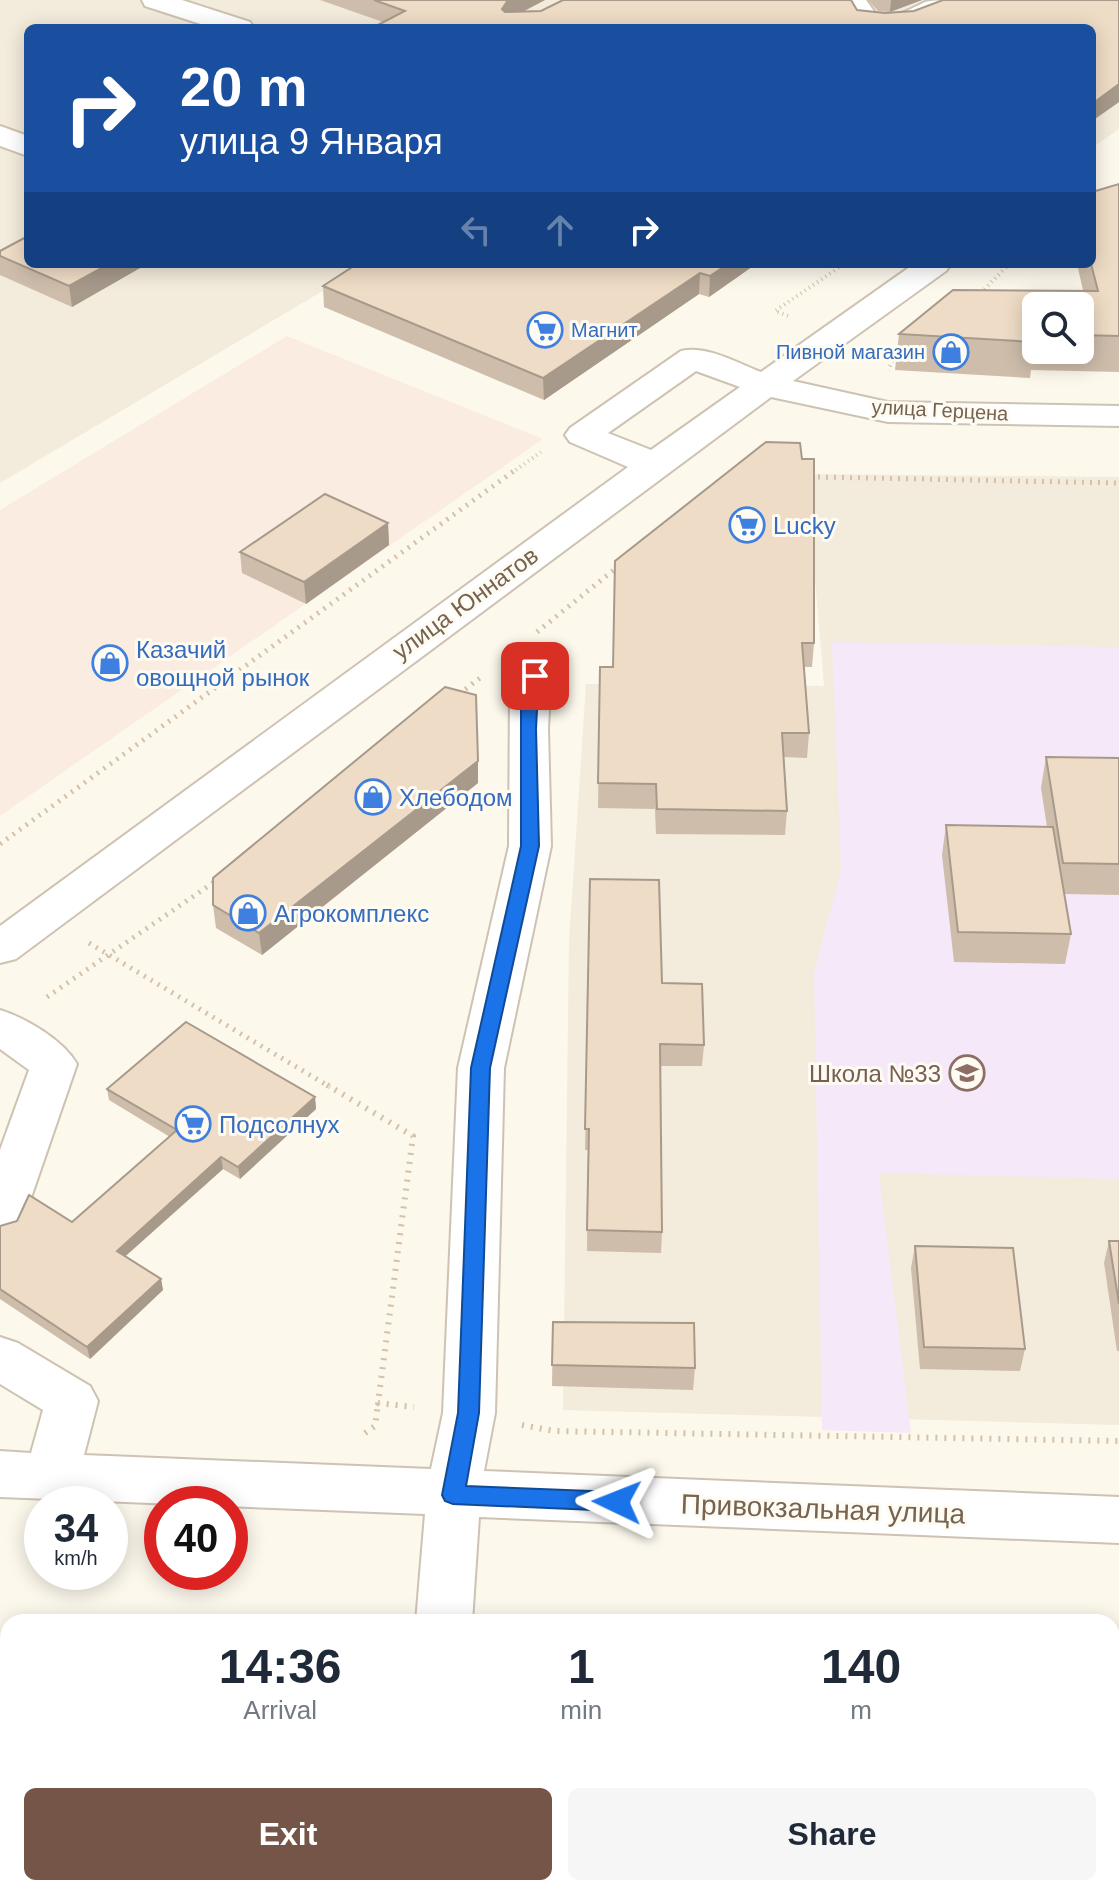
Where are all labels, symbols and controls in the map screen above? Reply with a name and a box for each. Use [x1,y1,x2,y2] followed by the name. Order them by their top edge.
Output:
[180,55,308,118] text: 20 m
[48,56,152,160] icon: right
[180,121,443,162] text: улица 9 Января
[454,208,498,252] icon: left
[538,208,582,252] icon: ahead
[622,208,666,252] icon: right
[1022,292,1094,364] map controls
[1022,292,1094,364] button: search
[526,311,564,349] supermarket icon: Магнит
[571,319,638,341] place label: Магнит
[932,333,970,371] shop icon: Пивной магазин
[776,341,925,363] place label: Пивной магазин
[871,395,1010,425] street label: улица Герцена
[728,506,766,544] supermarket icon: Lucky
[773,512,836,539] place label: Lucky
[387,541,543,665] street label: улица Юннатов
[136,636,310,691] place label: Казачий овощной рынок
[501,642,569,710] pin
[91,644,129,682] shop icon: Казачий овощной рынок
[513,654,557,698] icon: arrive
[354,778,392,816] shop icon: Хлебодом
[399,784,513,811] place label: Хлебодом
[229,894,267,932] shop icon: Агрокомплекс
[274,900,429,927] place label: Агрокомплекс
[948,1054,986,1092] school or university icon: Школа №33
[809,1060,941,1087] place label: Школа №33
[174,1105,212,1143] supermarket icon: Подсолнух
[219,1111,339,1138] place label: Подсолнух
[575,1460,659,1544] position arrow
[144,1486,248,1590] speed limit sign: 40
[680,1489,966,1529] street label: Привокзальная улица
[54,1506,98,1550] text: 34
[54,1547,98,1569] text: km/h
[219,1640,342,1693] text: 14:36
[568,1640,595,1693] text: 1
[821,1640,901,1693] text: 140
[243,1695,317,1725] text: Arrival
[560,1695,602,1725] text: min
[850,1695,872,1725] text: m
[24,1788,552,1880] button: Exit
[568,1788,1096,1880] button: Share

